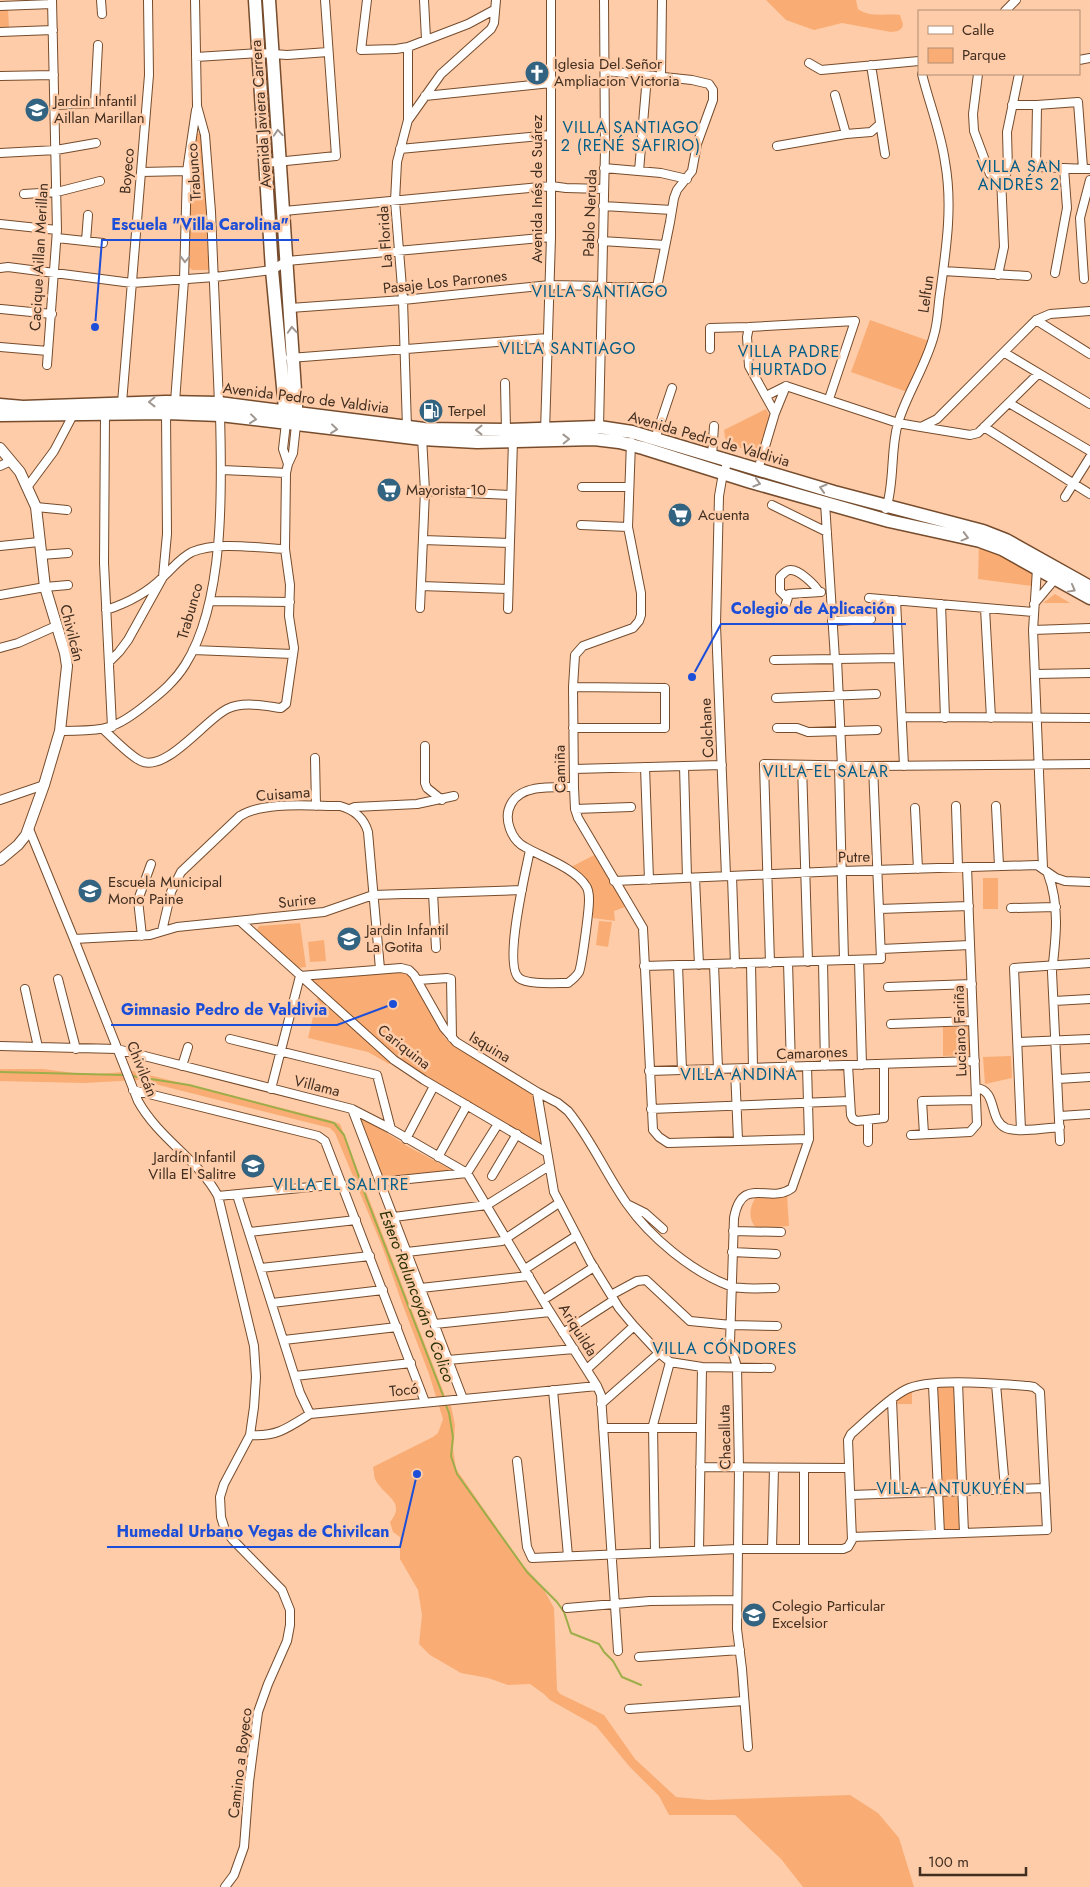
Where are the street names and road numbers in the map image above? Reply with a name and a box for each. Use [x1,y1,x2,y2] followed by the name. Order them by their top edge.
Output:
[245,39,277,189] street label: Avenida Javiera Carrera
[526,115,548,263] street label: Avenida Inés de Suárez
[181,142,207,202] street label: Trabunco
[114,147,140,195] street label: Boyeco
[577,169,603,257] street label: Pablo Neruda
[24,182,54,332] street label: Cacique Aillan Merillan
[372,205,398,269] street label: La Florida
[382,265,508,299] street label: Pasaje Los Parrones
[912,274,940,314] street label: Lelfun
[222,377,390,419] street label: Avenida Pedro de Valdivia
[626,405,792,473] street label: Avenida Pedro de Valdivia
[171,580,209,642] street label: Trabunco
[54,602,90,664] street label: Chivilcán
[694,697,720,758] street label: Colchane
[549,745,571,793] street label: Camiña
[255,781,311,807] street label: Cuisama
[838,846,870,868] street label: Putre
[277,888,317,914] street label: Surire
[947,985,973,1077] street label: Luciano Fariña
[373,1019,435,1075] street label: Cariquina
[465,1026,515,1068] street label: Isquina
[121,1038,163,1100] street label: Chivilcán
[776,1041,848,1065] street label: Camarones
[292,1070,342,1102] street label: Villama
[553,1299,603,1361] street label: Ariquilda
[388,1378,420,1402] street label: Tocó
[713,1404,737,1470] street label: Chacalluta
[222,1706,258,1820] street label: Camino a Boyeco

